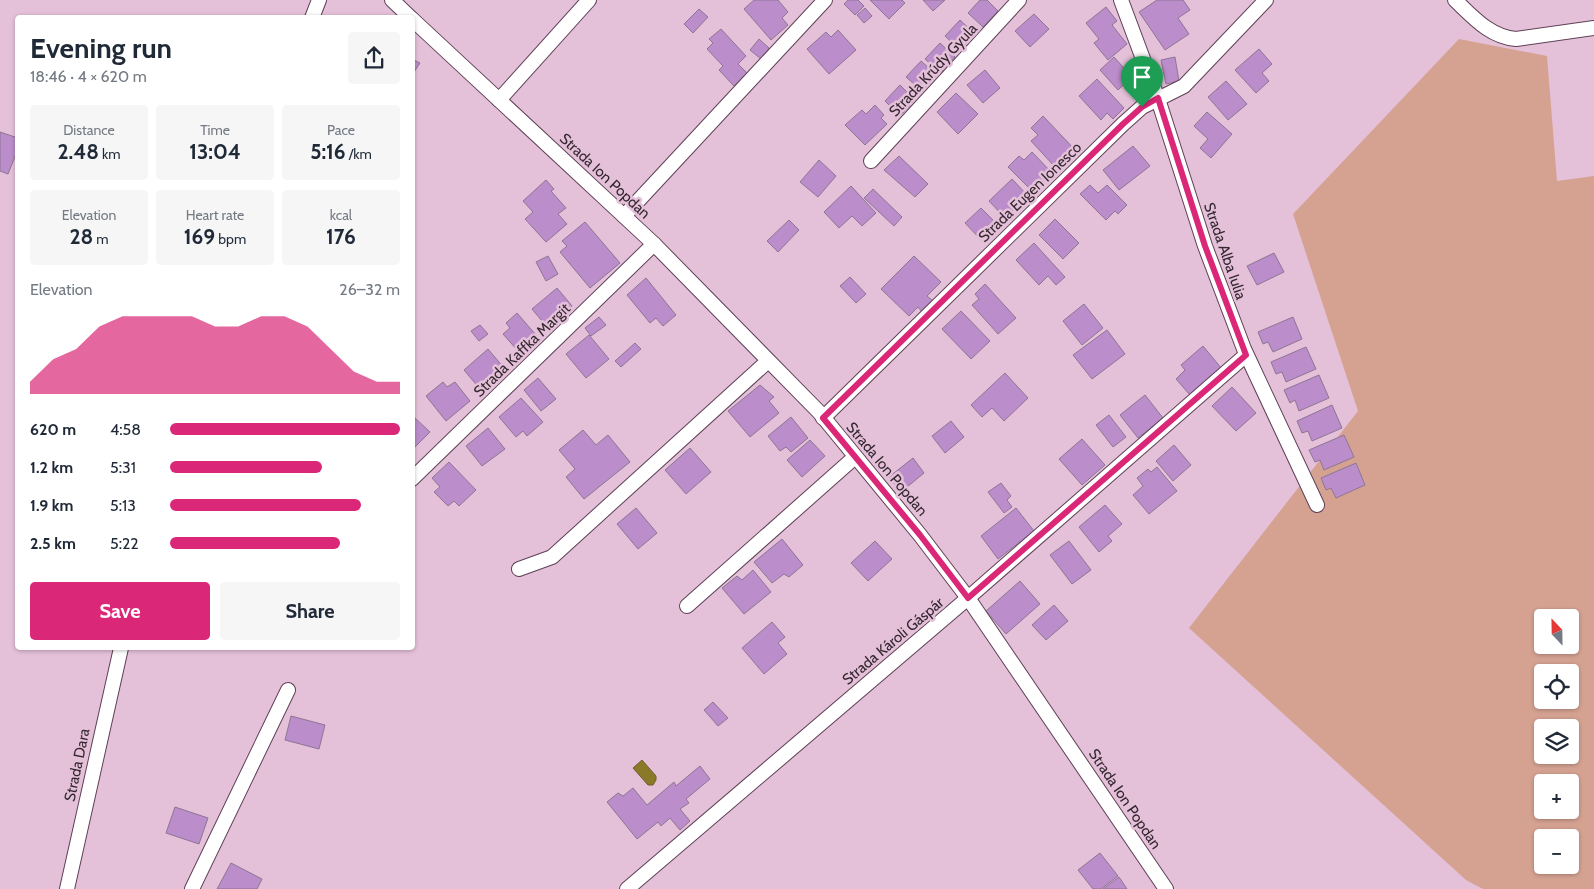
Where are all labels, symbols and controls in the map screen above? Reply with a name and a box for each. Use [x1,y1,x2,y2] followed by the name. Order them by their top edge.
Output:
[885,19,981,120] street label: Strada Krúdy Gyula
[30,31,172,65] text: Evening run
[348,32,400,84] button: share
[1121,56,1163,107] pin
[1128,63,1156,91] icon: arrive
[30,67,147,86] text: 18:46 · 4 × 620 m
[63,121,115,139] text: Distance
[200,121,230,139] text: Time
[327,121,355,139] text: Pace
[556,130,654,222] street label: Strada Ion Popdan
[975,138,1085,246] street label: Strada Eugen Ionesco
[57,139,99,164] text: 2.48
[189,139,241,164] text: 13:04
[310,139,346,164] text: 5:16
[99,145,121,163] text: km
[346,145,372,163] text: /km
[1200,200,1250,303] street label: Strada Alba Iulia
[62,206,116,224] text: Elevation
[186,206,244,224] text: Heart rate
[330,206,352,224] text: kcal
[69,224,93,249] text: 28
[184,224,215,249] text: 169
[326,224,356,249] text: 176
[93,230,109,248] text: m
[215,230,246,248] text: bpm
[30,280,93,299] text: Elevation
[339,280,400,299] text: 26–32 m
[470,299,574,401] street label: Strada Kaffka Margit
[843,418,931,520] street label: Strada Ion Popdan
[30,420,76,439] text: 620 m
[110,420,141,439] text: 4:58
[30,458,73,477] text: 1.2 km
[110,458,136,477] text: 5:31
[30,496,73,515] text: 1.9 km
[110,496,136,515] text: 5:13
[30,534,76,553] text: 2.5 km
[110,534,139,553] text: 5:22
[30,582,210,640] button: Save
[220,582,400,640] button: Share
[839,593,948,689] street label: Strada Károli Gáspár
[1534,609,1579,654] north arrow
[1534,609,1579,874] map controls
[1534,664,1579,709] button: locate
[1534,719,1579,764] button: layers
[60,726,94,803] street label: Strada Dara
[1085,746,1165,852] street label: Strada Ion Popdan
[1534,774,1579,819] button: +
[1534,829,1579,874] button: −

